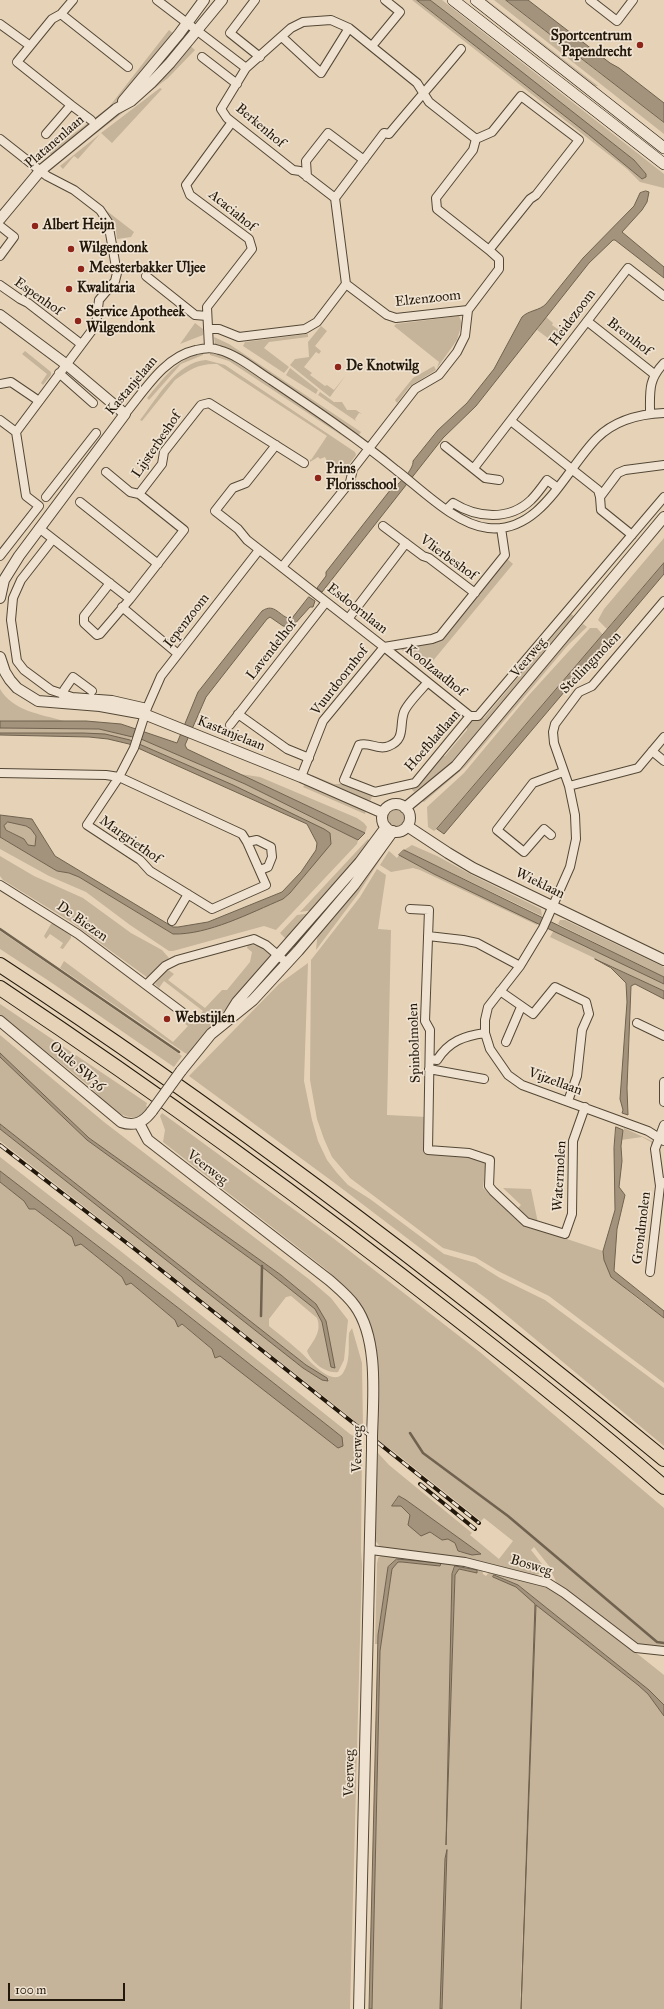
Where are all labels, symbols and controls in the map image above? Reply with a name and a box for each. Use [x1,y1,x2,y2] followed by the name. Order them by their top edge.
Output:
[551,29,632,62] place label: Sportcentrum Papendrecht
[635,40,645,50] marker: Sportcentrum Papendrecht
[232,100,288,152] street label: Berkenhof
[22,112,88,172] street label: Platanenlaan
[205,187,259,235] street label: Acaciahof
[43,218,115,234] place label: Albert Heijn
[30,221,40,231] marker: Albert Heijn
[79,241,148,257] place label: Wilgendonk
[66,244,76,254] marker: Wilgendonk
[89,261,206,277] place label: Meesterbakker Uljee
[76,264,86,274] marker: Meesterbakker Uljee
[11,274,65,320] street label: Espenhof
[77,281,135,297] place label: Kwalitaria
[64,284,74,294] marker: Kwalitaria
[546,286,600,350] street label: Heidezoom
[394,287,462,311] street label: Elzenzoom
[86,305,185,338] place label: Service Apotheek Wilgendonk
[604,315,654,359] street label: Bremhof
[73,316,83,326] marker: Service Apotheek Wilgendonk
[102,353,162,419] street label: Kastanjelaan
[346,359,419,375] place label: De Knotwilg
[333,362,343,372] marker: De Knotwilg
[129,409,185,481] street label: Lijsterbeshof
[326,462,397,494] place label: Prins Florisschool
[313,473,323,483] marker: Prins Florisschool
[416,532,480,584] street label: Vlierbeshof
[323,580,391,638] street label: Esdoornlaan
[161,590,213,652] street label: Iepenzoom
[243,616,301,684] street label: Lavendelhof
[557,628,625,698] street label: Stellingmolen
[507,635,551,681] street label: Veerweg
[401,642,469,700] street label: Koolzaadhof
[308,643,372,719] street label: Vuurdoornhof
[402,707,464,775] street label: Hoefbladlaan
[195,713,267,755] street label: Kastanjelaan
[96,813,164,867] street label: Margriethof
[513,865,567,903] street label: Wieklaan
[53,898,111,946] street label: De Biezen
[405,1003,425,1083] street label: Spinbolmolen
[175,1011,235,1027] place label: Webstijlen
[162,1014,172,1024] marker: Webstijlen
[46,1038,108,1096] street label: Oude SW36
[526,1064,584,1100] street label: Vijzellaan
[550,1140,570,1212] street label: Watermolen
[183,1147,231,1189] street label: Veerweg
[629,1191,655,1265] street label: Grondmolen
[349,1425,367,1473] street label: Veerweg
[508,1552,554,1580] street label: Bosweg
[341,1749,359,1797] street label: Veerweg
[10,1975,127,2001] scale bar
[15,1983,46,1997] text: 100 m

